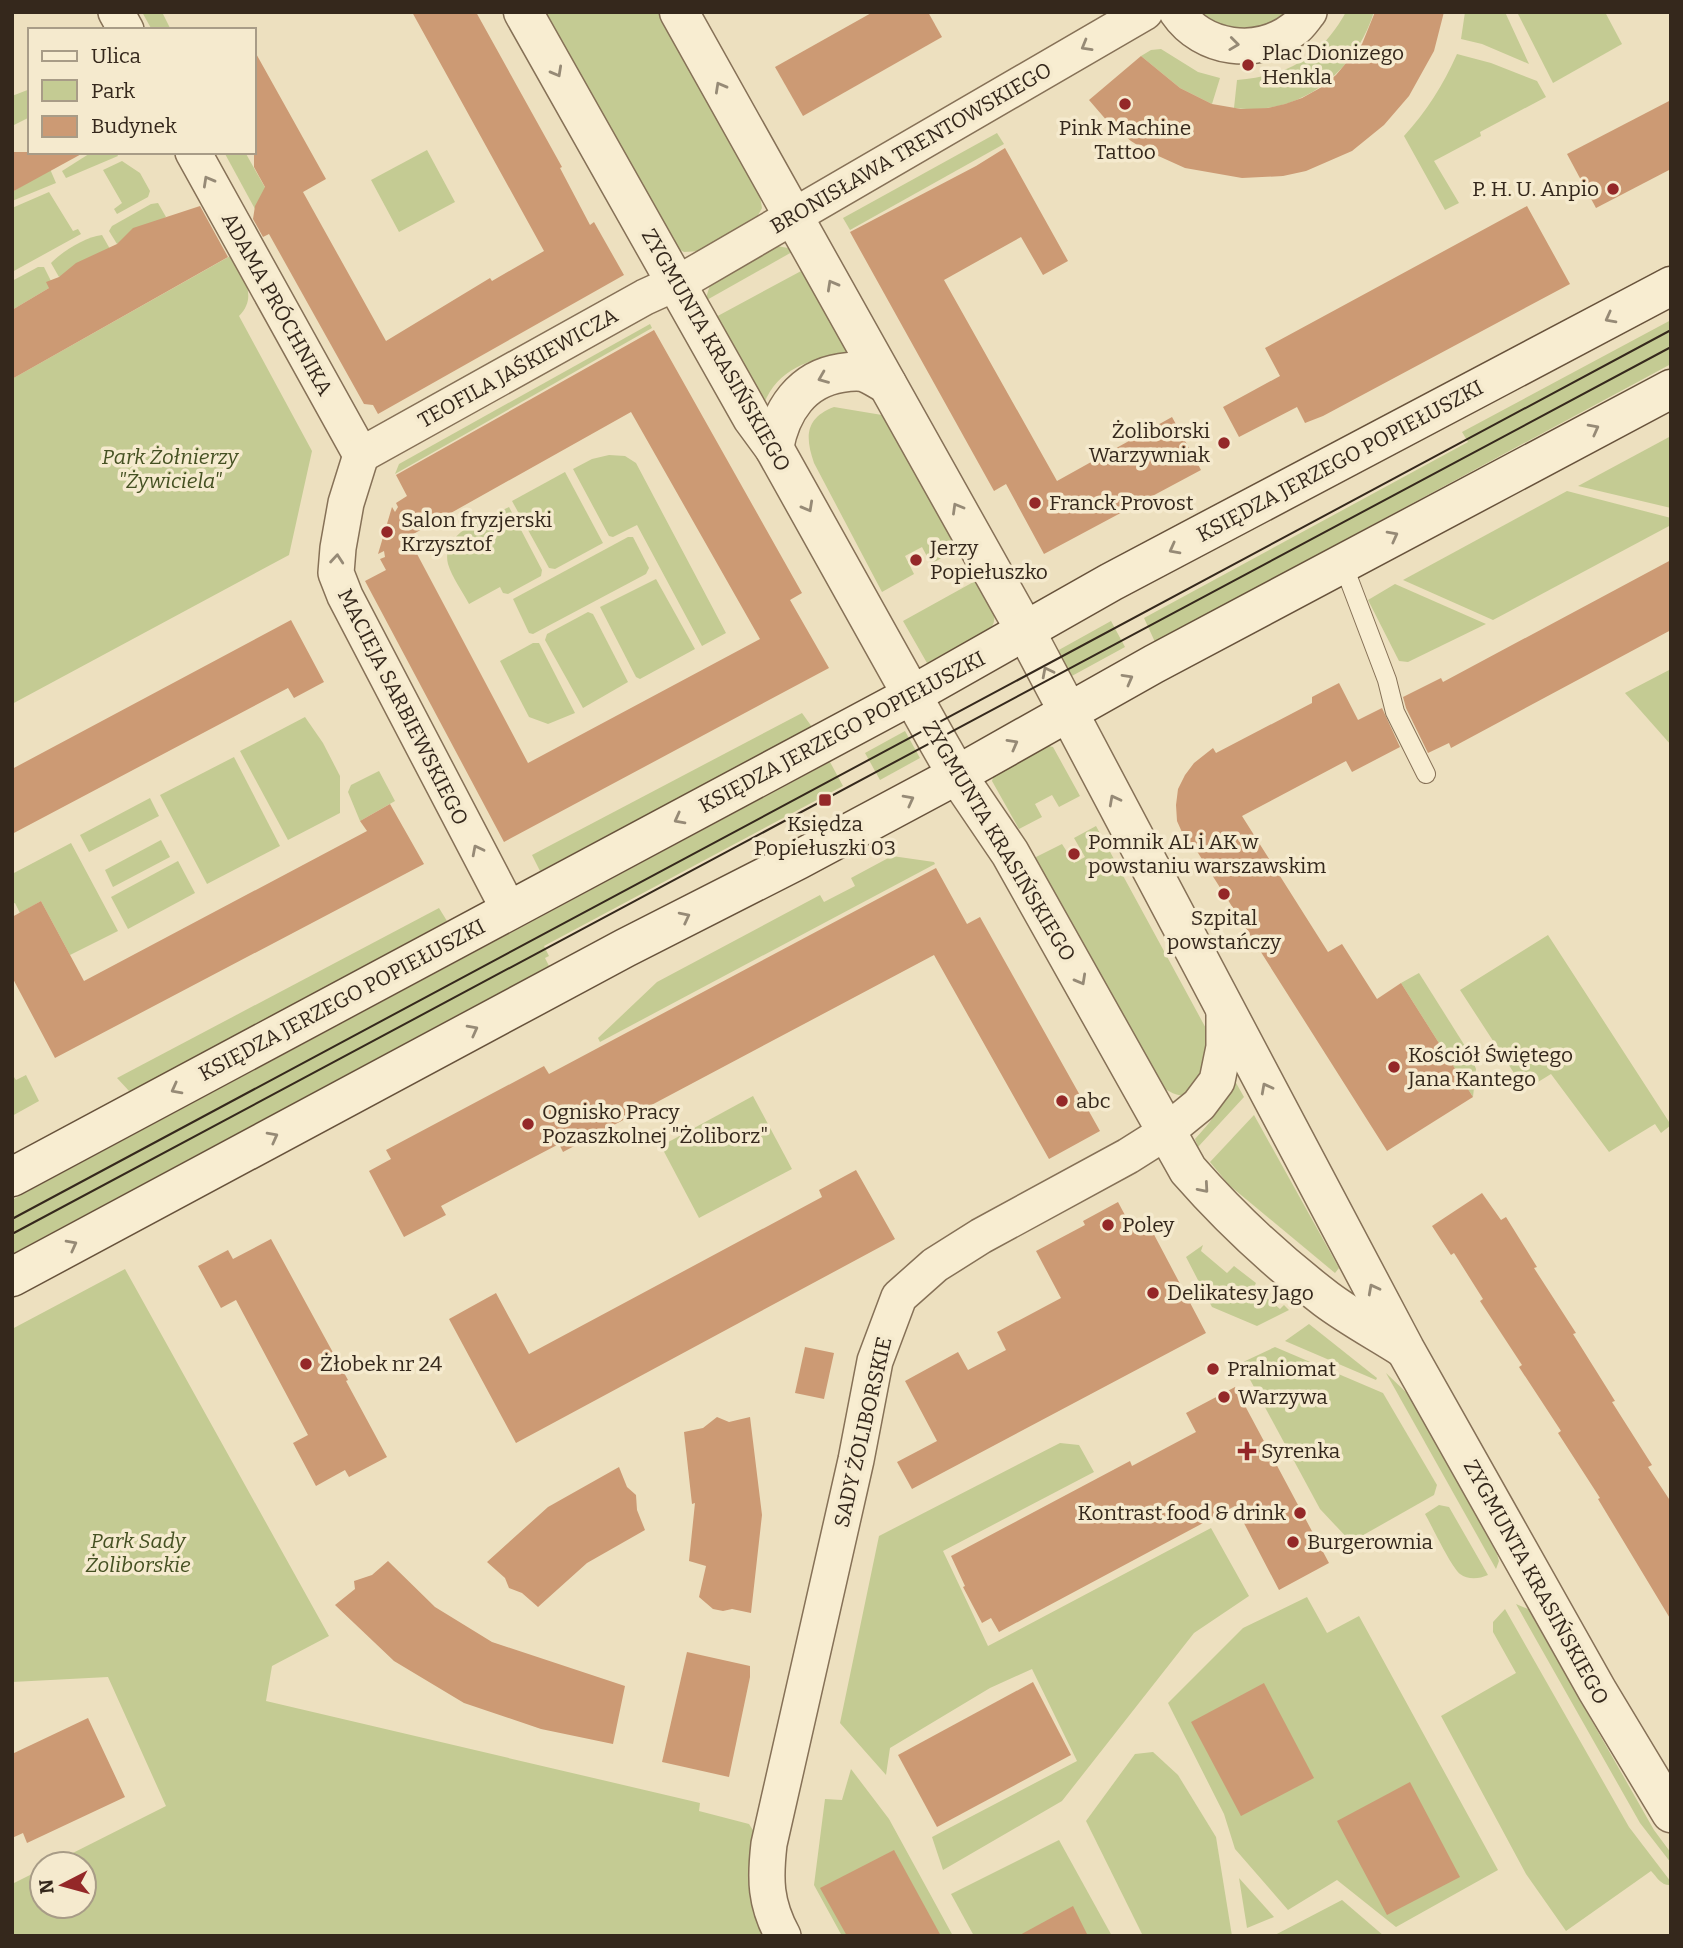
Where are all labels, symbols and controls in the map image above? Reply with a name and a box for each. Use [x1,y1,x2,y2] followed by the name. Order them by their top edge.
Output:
[28,28,256,154] legend
[1228,37,1240,52] one-way arrow
[1081,38,1094,51] one-way arrow
[1262,40,1404,90] place label: Plac Dionizego Henkla
[91,43,141,69] text: Ulica
[766,57,1056,239] street label: BRONISŁAWA TRENTOWSKIEGO
[1240,57,1256,73] marker: Plac Dionizego Henkla
[548,64,561,77] one-way arrow
[91,78,135,104] text: Park
[715,82,728,94] one-way arrow
[1117,96,1133,112] marker: Pink Machine Tattoo
[91,113,177,139] text: Budynek
[1059,115,1191,165] place label: Pink Machine Tattoo
[203,176,217,188] one-way arrow
[1472,176,1599,202] place label: P. H. U. Anpio
[1605,181,1621,197] marker: P. H. U. Anpio
[216,208,338,400] street label: ADAMA PRÓCHNIKA
[636,224,796,476] street label: ZYGMUNTA KRASIŃSKIEGO
[827,280,840,292] one-way arrow
[413,302,623,434] street label: TEOFILA JAŚKIEWICZA
[1605,310,1618,323] one-way arrow
[818,370,830,384] one-way arrow
[1192,374,1488,548] street label: KSIĘDZA JERZEGO POPIEŁUSZKI
[1089,418,1210,468] place label: Żoliborski Warzywniak
[1587,424,1599,438] one-way arrow
[1216,435,1232,451] marker: Żoliborski Warzywniak
[102,444,239,494] park label: Park Żołnierzy "Żywiciela"
[1049,490,1194,516] place label: Franck Provost
[1027,495,1043,511] marker: Franck Provost
[800,500,813,513] one-way arrow
[952,502,965,515] one-way arrow
[401,507,552,557] place label: Salon fryzjerski Krzysztof
[379,524,395,540] marker: Salon fryzjerski Krzysztof
[1386,531,1399,545] one-way arrow
[929,535,1048,585] place label: Jerzy Popiełuszko
[1169,540,1181,554] one-way arrow
[908,552,924,568] marker: Jerzy Popiełuszko
[329,553,344,564] one-way arrow
[332,584,474,830] street label: MACIEJA SARBIEWSKIEGO
[694,645,990,819] street label: KSIĘDZA JERZEGO POPIEŁUSZKI
[1042,667,1056,679] one-way arrow
[1121,674,1133,687] one-way arrow
[917,716,1081,966] street label: ZYGMUNTA KRASIŃSKIEGO
[1005,739,1018,752] one-way arrow
[817,792,833,808] marker: Księdza Popiełuszki 03
[902,795,914,809] one-way arrow
[1109,795,1123,807] one-way arrow
[674,811,686,825] one-way arrow
[754,811,896,861] place label: Księdza Popiełuszki 03
[1088,829,1326,879] place label: Pomnik AL i AK w powstaniu warszawskim
[472,845,486,857] one-way arrow
[1066,846,1082,862] marker: Pomnik AL i AK w powstaniu warszawskim
[1216,886,1232,902] marker: Szpital powstańczy
[1167,905,1282,955] place label: Szpital powstańczy
[678,912,691,926] one-way arrow
[194,913,490,1087] street label: KSIĘDZA JERZEGO POPIEŁUSZKI
[1073,973,1086,985] one-way arrow
[466,1024,479,1038] one-way arrow
[1407,1042,1573,1092] place label: Kościół Świętego Jana Kantego
[1386,1059,1402,1075] marker: Kościół Świętego Jana Kantego
[171,1081,183,1094] one-way arrow
[1261,1083,1274,1095] one-way arrow
[1076,1088,1111,1114] place label: abc
[1054,1093,1070,1109] marker: abc
[542,1099,768,1149] place label: Ognisko Pracy Pozaszkolnej "Żoliborz"
[520,1116,536,1132] marker: Ognisko Pracy Pozaszkolnej "Żoliborz"
[266,1132,278,1145] one-way arrow
[1196,1180,1208,1193] one-way arrow
[1122,1212,1175,1238] place label: Poley
[1100,1217,1116,1233] marker: Poley
[65,1239,78,1253] one-way arrow
[1167,1280,1314,1306] place label: Delikatesy Jago
[1368,1283,1382,1296] one-way arrow
[1145,1285,1161,1301] marker: Delikatesy Jago
[828,1334,898,1530] street label: SADY ŻOLIBORSKIE
[320,1351,442,1377] place label: Żłobek nr 24
[298,1356,314,1372] marker: Żłobek nr 24
[1227,1356,1337,1382] place label: Pralniomat
[1205,1361,1221,1377] marker: Pralniomat
[1238,1384,1328,1410] place label: Warzywa
[1216,1389,1232,1405] marker: Warzywa
[1261,1438,1341,1464] place label: Syrenka
[1239,1443,1255,1459] marker: Syrenka
[1458,1455,1614,1709] street label: ZYGMUNTA KRASIŃSKIEGO
[1078,1500,1286,1526] place label: Kontrast food & drink
[1292,1505,1308,1521] marker: Kontrast food & drink
[85,1528,191,1578] park label: Park Sady Żoliborskie
[1307,1529,1433,1555] place label: Burgerownia
[1285,1534,1301,1550] marker: Burgerownia
[28,1850,98,1920] north arrow
[34,1878,59,1895] text: N

